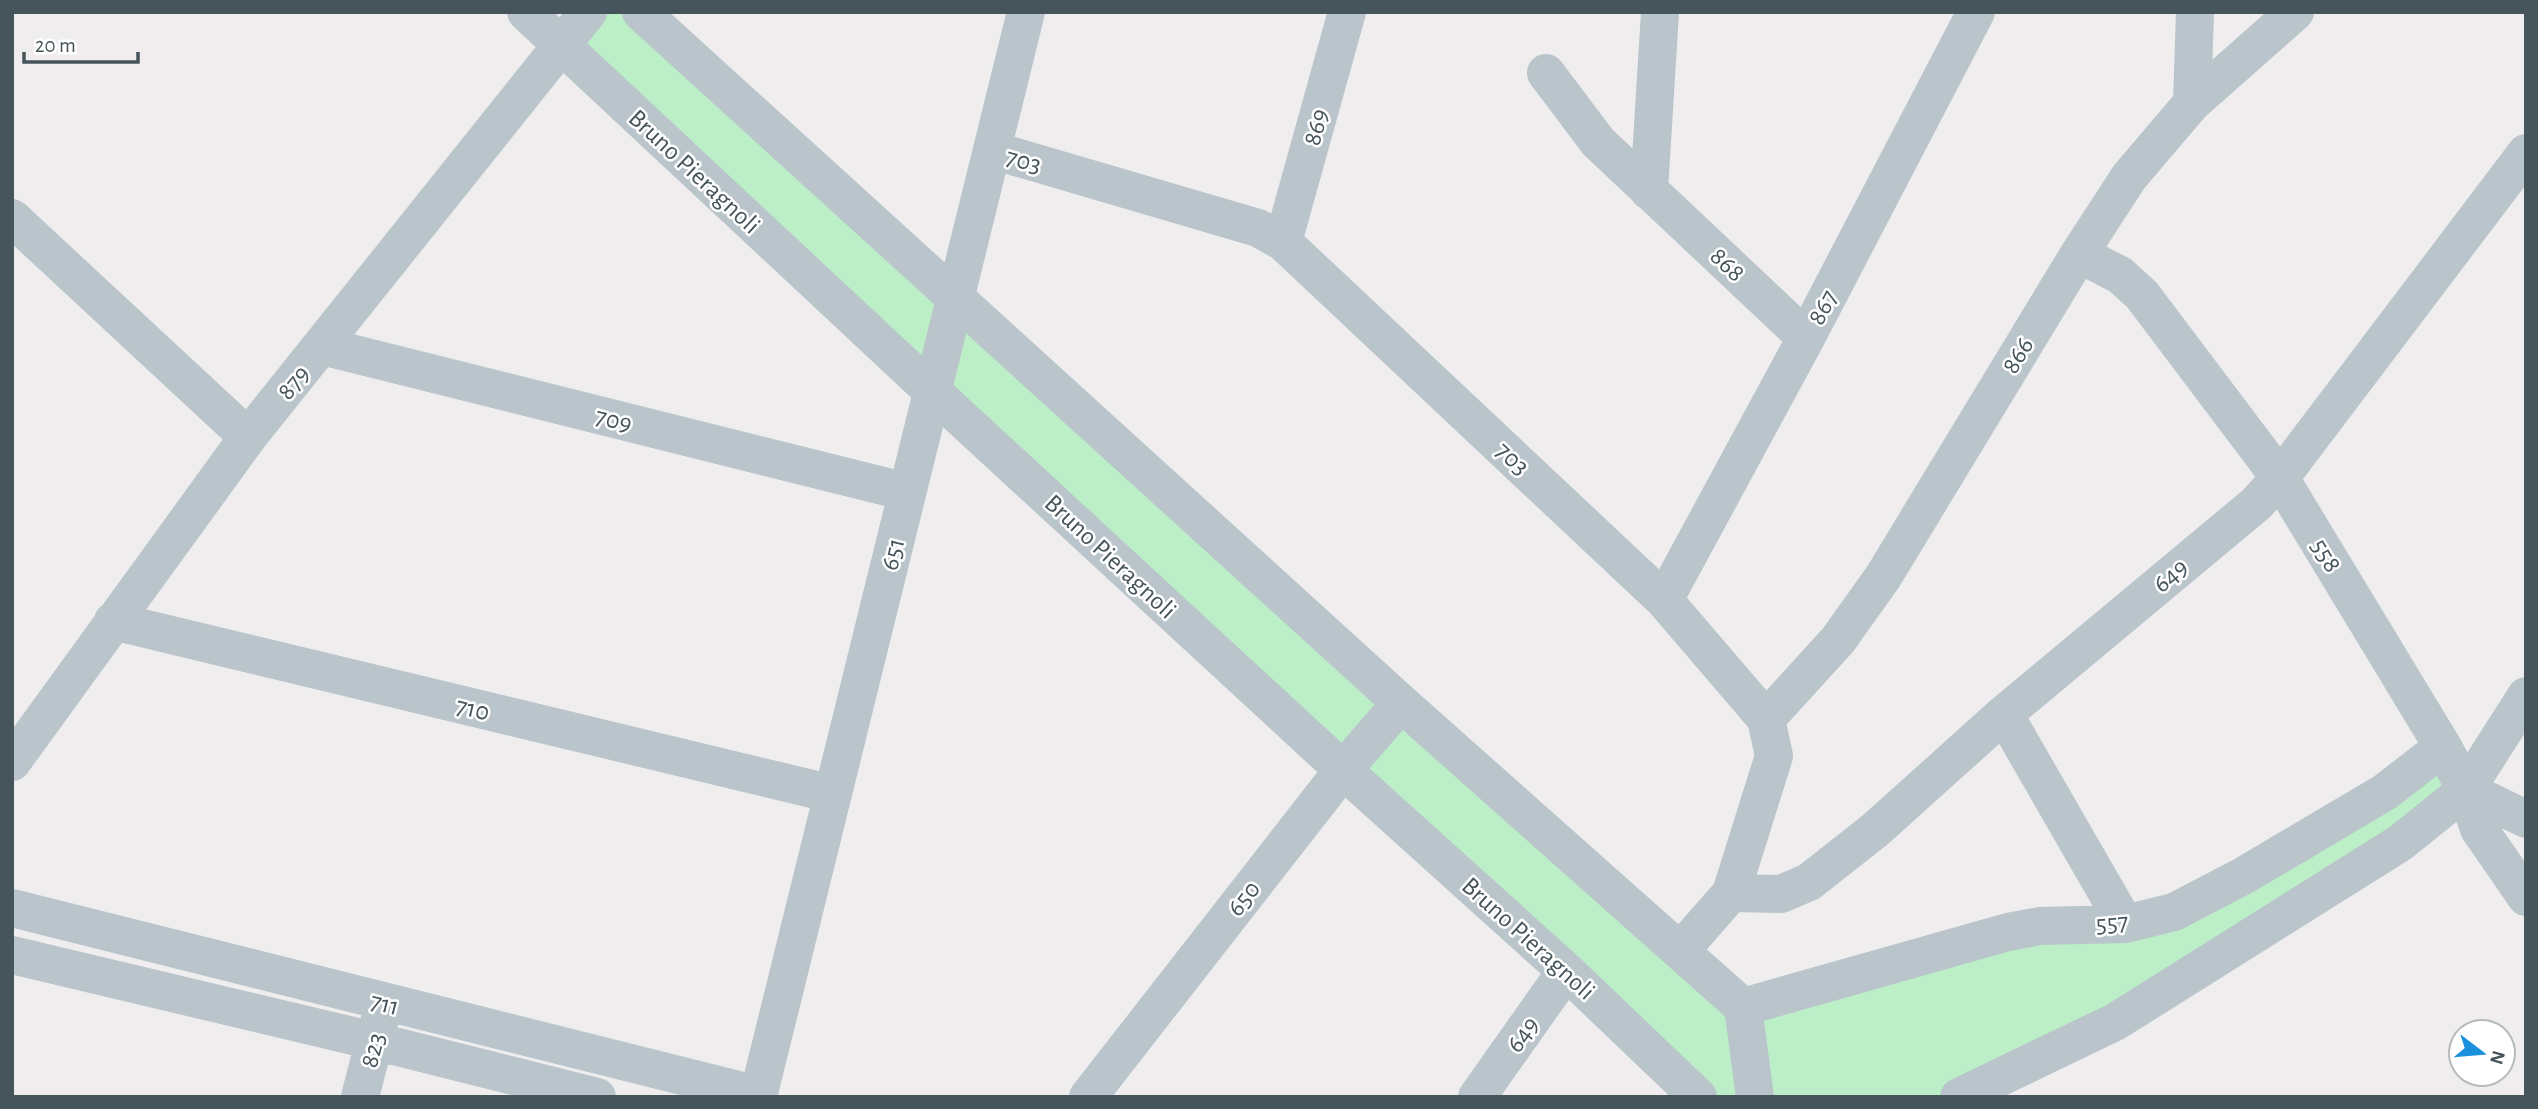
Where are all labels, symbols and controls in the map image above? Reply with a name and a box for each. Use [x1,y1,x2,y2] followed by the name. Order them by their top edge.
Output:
[24,21,138,65] scale bar
[35,35,76,56] text: 20 m
[624,105,765,239] street label: Bruno Pieragnoli
[1299,106,1333,148] street label: 869
[1003,144,1044,178] street label: 703
[1705,243,1750,287] street label: 868
[1803,286,1843,329] street label: 867
[1997,333,2038,378] street label: 866
[273,361,315,405] street label: 879
[593,403,635,437] street label: 709
[1491,437,1534,480] street label: 703
[1040,490,1181,624] street label: Bruno Pieragnoli
[2306,534,2346,577] street label: 558
[876,536,909,573] street label: 651
[2148,554,2193,598] street label: 649
[454,693,492,725] street label: 710
[1457,873,1600,1005] street label: Bruno Pieragnoli
[1222,876,1265,921] street label: 650
[2095,909,2130,937] street label: 557
[368,988,402,1020] street label: 711
[1501,1012,1544,1057] street label: 649
[2447,1018,2517,1088] north arrow
[356,1030,390,1070] street label: 823
[2486,1048,2508,1066] text: N

